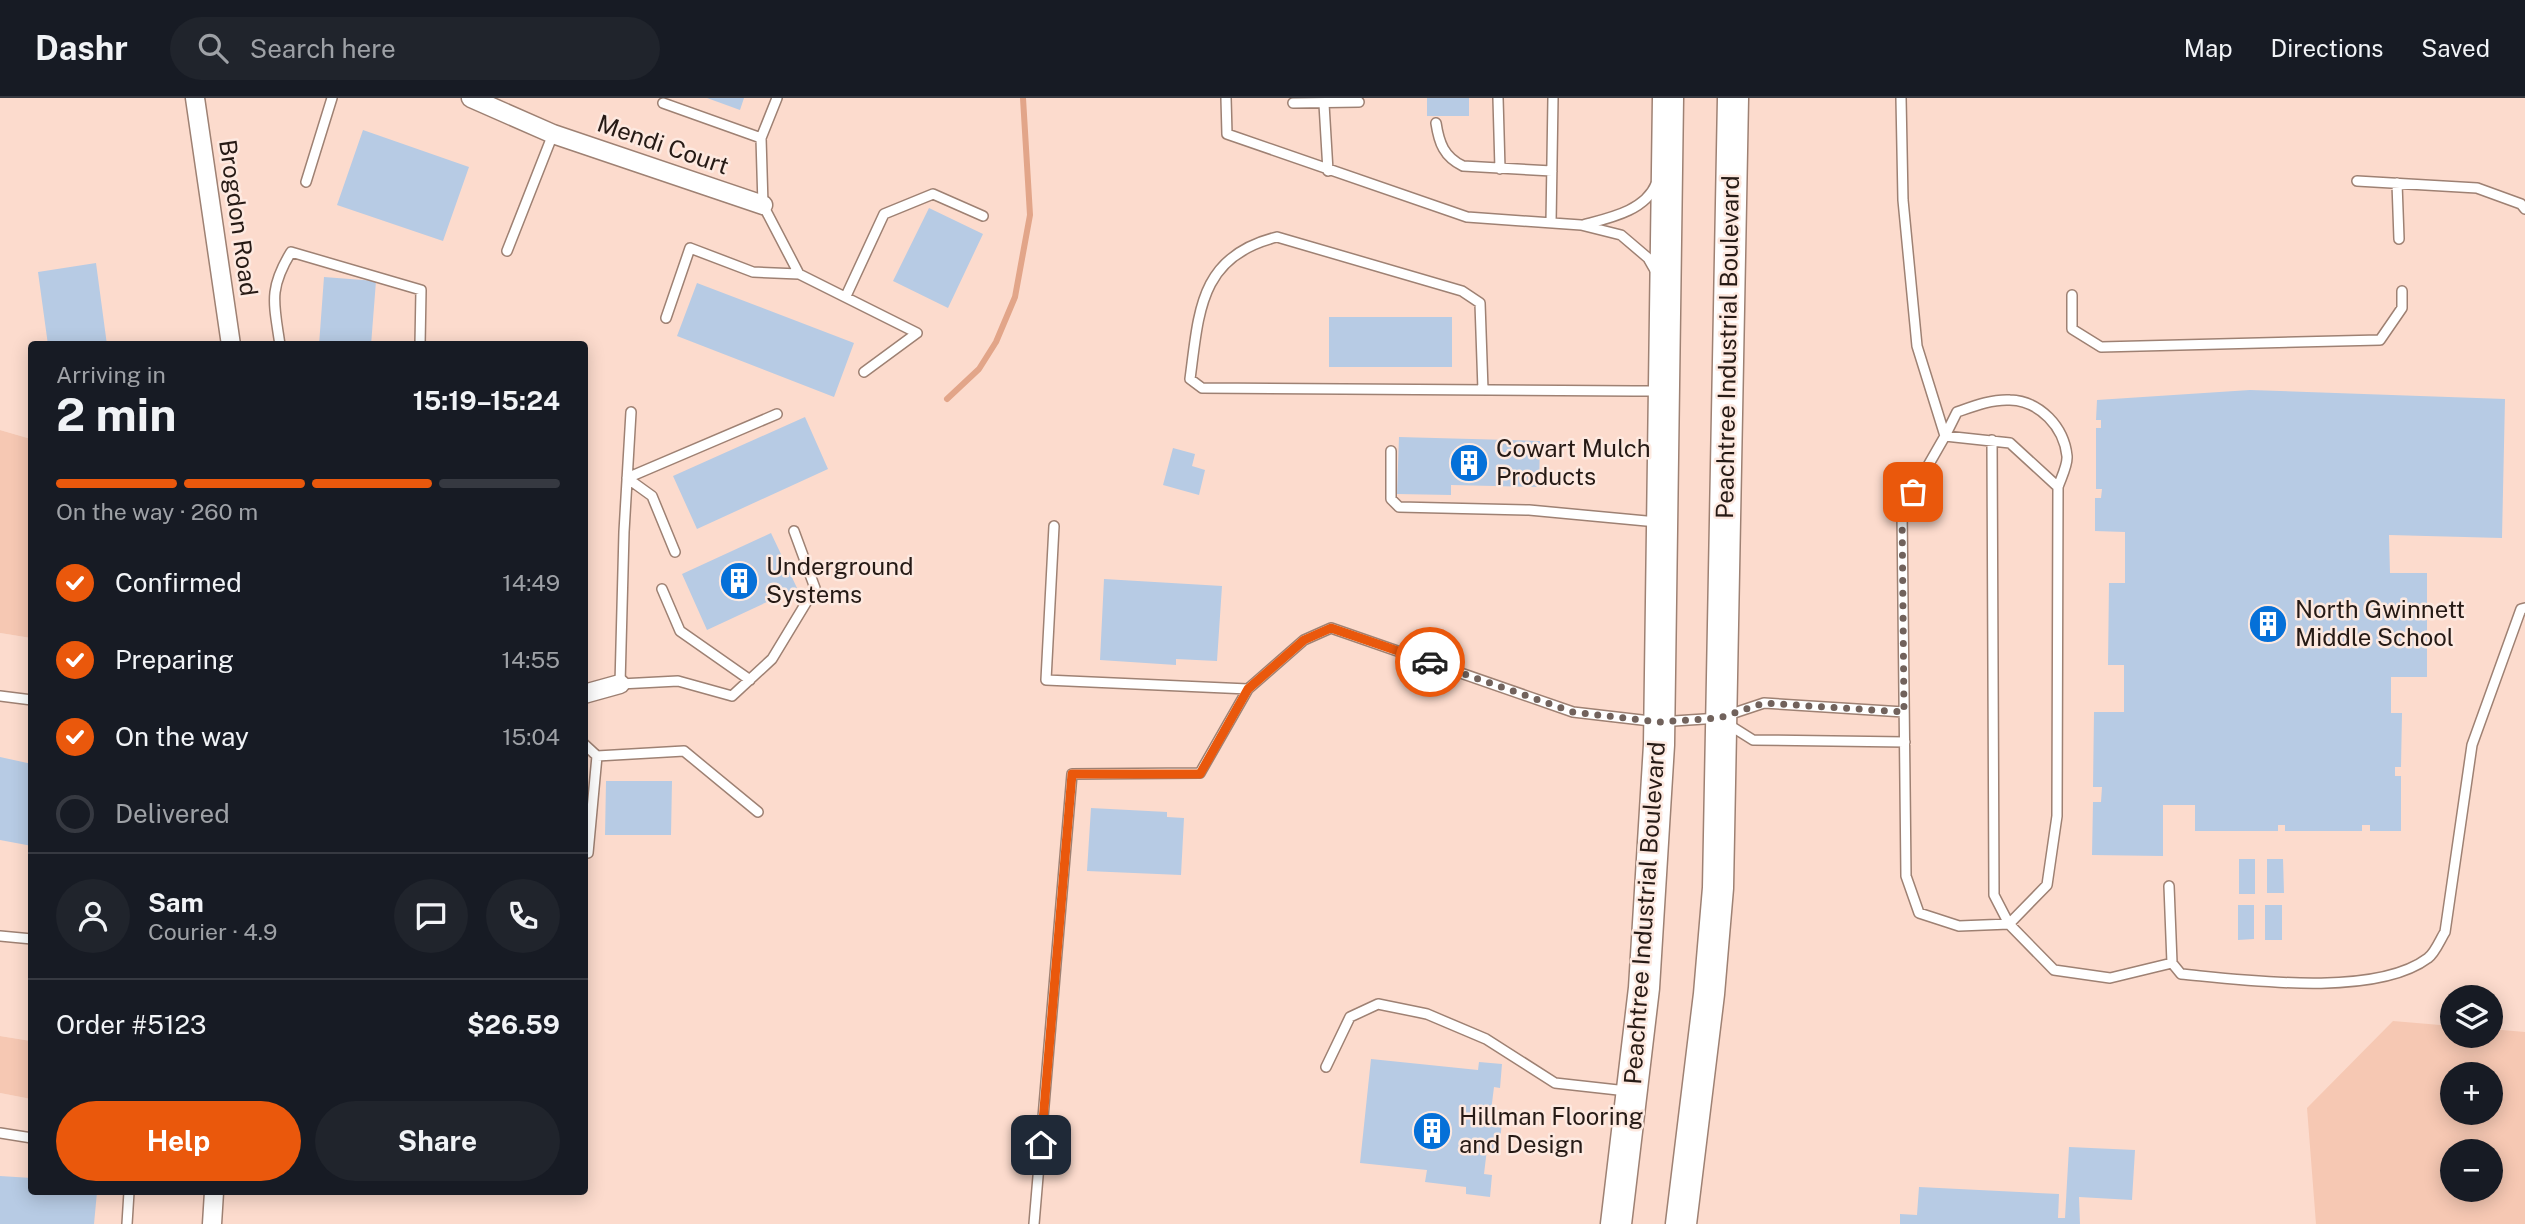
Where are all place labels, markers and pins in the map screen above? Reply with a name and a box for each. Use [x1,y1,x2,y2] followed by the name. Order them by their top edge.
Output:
[1496,434,1651,490] place label: Cowart Mulch Products
[1448,442,1490,484] building icon: Cowart Mulch Products
[1883,462,1943,522] pin
[766,552,913,608] place label: Underground Systems
[718,560,760,602] building icon: Underground Systems
[2295,595,2465,651] place label: North Gwinnett Middle School
[2247,603,2289,645] building icon: North Gwinnett Middle School
[1459,1102,1644,1158] place label: Hillman Flooring and Design
[1411,1110,1453,1152] building icon: Hillman Flooring and Design
[1011,1115,1071,1175] pin

